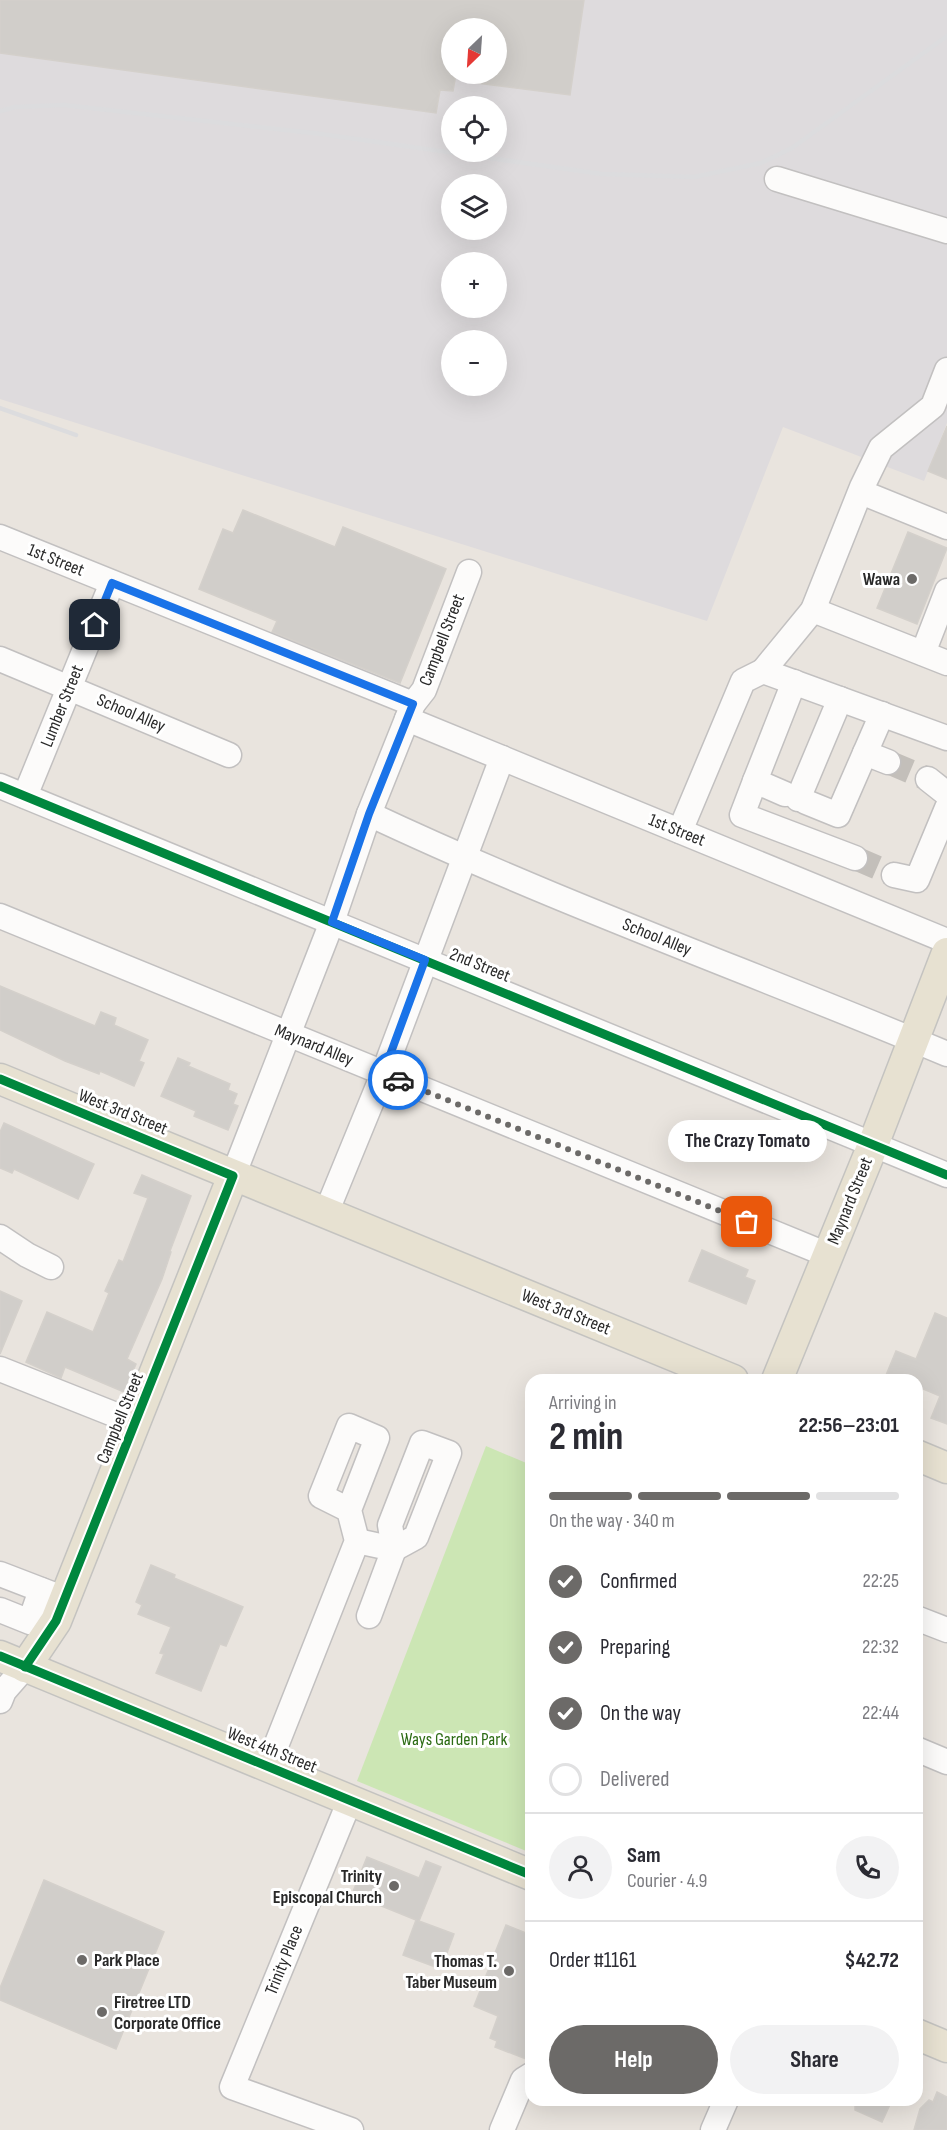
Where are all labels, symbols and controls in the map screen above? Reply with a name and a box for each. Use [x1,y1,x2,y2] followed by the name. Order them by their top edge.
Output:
[441,18,507,84] north arrow
[441,18,507,396] map controls
[441,96,507,162] button: locate
[441,174,507,240] button: layers
[441,252,507,318] button: +
[441,330,507,396] button: −
[25,539,88,581] street label: 1st Street
[863,569,900,590] place label: Wawa
[905,572,919,586] marker: Wawa
[415,591,469,689] street label: Campbell Street
[69,599,120,650] pin
[78,608,111,641] icon: home
[36,662,88,750] street label: Lumber Street
[94,689,168,737] street label: School Alley
[646,809,709,851] street label: 1st Street
[619,914,695,960] street label: School Alley
[447,943,514,987] street label: 2nd Street
[272,1020,356,1070] street label: Maynard Alley
[368,1050,428,1110] courier
[382,1064,415,1097] icon: car
[75,1085,171,1140] street label: West 3rd Street
[668,1120,826,1162] callout: The Crazy Tomato
[685,1129,810,1153] text: The Crazy Tomato
[823,1154,877,1248] street label: Maynard Street
[721,1196,772,1247] pin
[730,1205,763,1238] icon: bag
[518,1285,614,1340] street label: West 3rd Street
[92,1369,148,1467] street label: Campbell Street
[549,1391,617,1415] text: Arriving in
[798,1412,899,1439] text: 22:56–23:01
[549,1414,623,1461] text: 2 min
[549,1509,675,1533] text: On the way · 340 m
[549,1565,582,1598] icon: check
[600,1568,677,1595] text: Confirmed
[862,1569,899,1593] text: 22:25
[549,1631,582,1664] icon: check
[600,1634,670,1661] text: Preparing
[862,1635,899,1659] text: 22:32
[549,1697,582,1730] icon: check
[600,1700,681,1727] text: On the way
[862,1701,899,1725] text: 22:44
[224,1722,320,1778] street label: West 4th Street
[401,1729,507,1750] park label: Ways Garden Park
[600,1766,669,1793] text: Delivered
[549,1836,612,1899] button: person
[836,1836,899,1899] button: phone
[627,1842,661,1869] text: Sam
[273,1866,383,1908] place label: Trinity Episcopal Church
[627,1869,707,1893] text: Courier · 4.9
[387,1879,401,1893] marker: Trinity Episcopal Church
[261,1922,307,1998] street label: Trinity Place
[549,1947,636,1974] text: Order #1161
[844,1947,899,1974] text: $42.72
[94,1950,160,1971] place label: Park Place
[405,1951,497,1993] place label: Thomas T. Taber Museum
[75,1953,89,1967] marker: Park Place
[502,1964,516,1978] marker: Thomas T. Taber Museum
[114,1992,221,2034] place label: Firetree LTD Corporate Office
[95,2005,109,2019] marker: Firetree LTD Corporate Office
[549,2025,718,2094] button: Help
[730,2025,899,2094] button: Share

